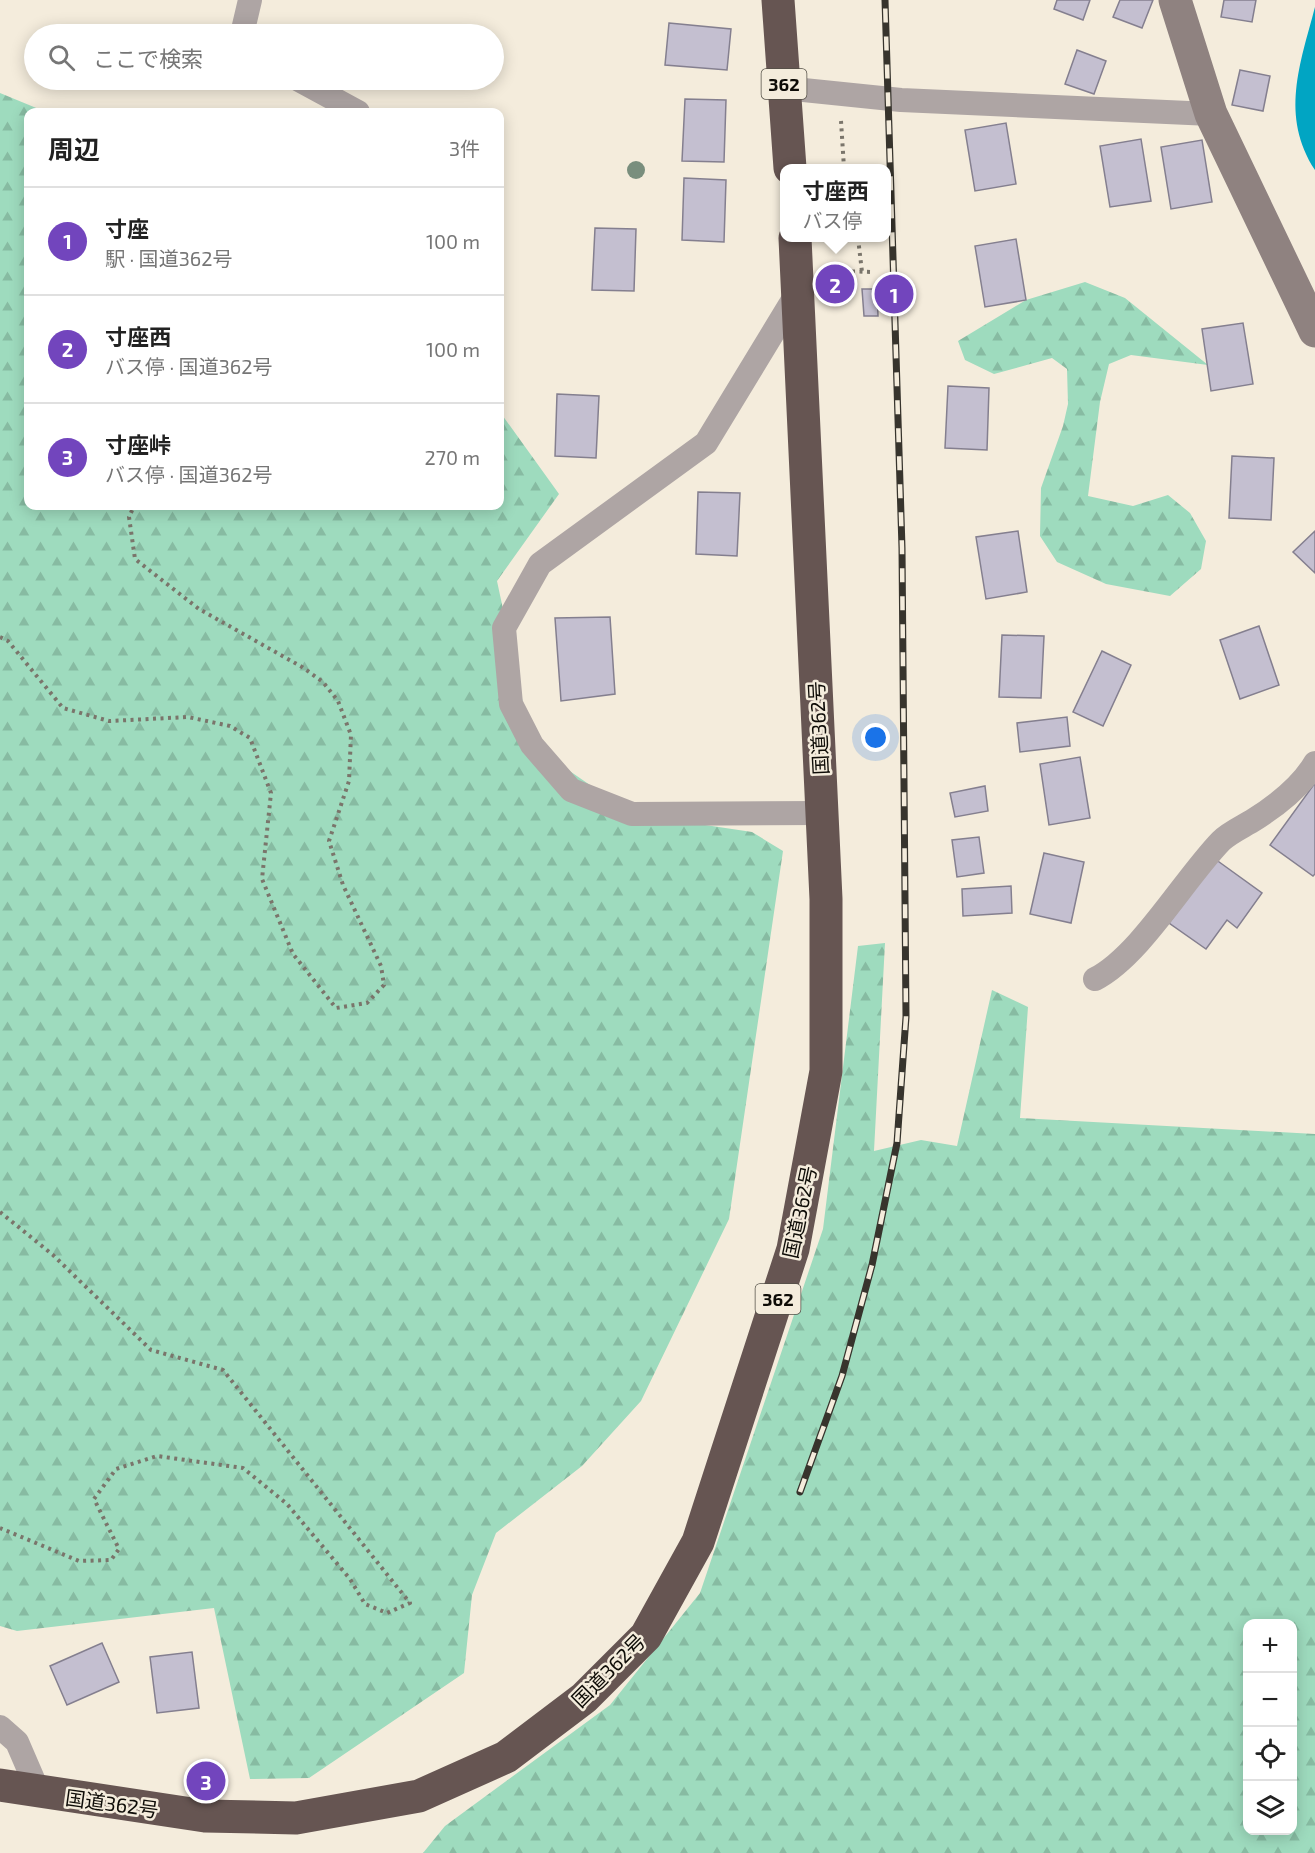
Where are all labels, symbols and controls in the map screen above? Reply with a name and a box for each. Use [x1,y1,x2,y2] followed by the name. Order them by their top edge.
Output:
[24,24,504,90] search box
[45,41,78,74] icon: search
[93,45,203,71] text: ここで検索
[762,69,806,99] road number: 362
[48,133,100,164] text: 周辺
[449,136,480,160] text: 3件
[780,164,891,242] popup
[802,177,869,203] text: 寸座西
[802,208,862,232] text: バス停
[105,215,149,241] text: 寸座
[63,229,72,253] text: 1
[426,229,480,253] text: 100 m
[105,246,232,270] text: 駅 · 国道362号
[816,262,854,306] pin: 2
[874,272,914,316] pin: 1
[105,323,171,349] text: 寸座西
[62,337,73,361] text: 2
[426,337,480,361] text: 100 m
[105,354,272,378] text: バス停 · 国道362号
[105,431,171,457] text: 寸座峠
[62,445,73,469] text: 3
[424,445,480,469] text: 270 m
[105,462,272,486] text: バス停 · 国道362号
[804,681,832,775] street label: 国道362号
[861,723,890,752] your location
[778,1164,820,1260] street label: 国道362号
[756,1284,800,1314] road number: 362
[1243,1619,1297,1835] map controls
[1243,1619,1297,1673] button: +
[566,1628,650,1712] street label: 国道362号
[1243,1673,1297,1727] button: −
[1243,1727,1297,1781] button: locate
[186,1758,226,1804] pin: 3
[1243,1781,1297,1835] button: layers
[64,1785,160,1821] street label: 国道362号

